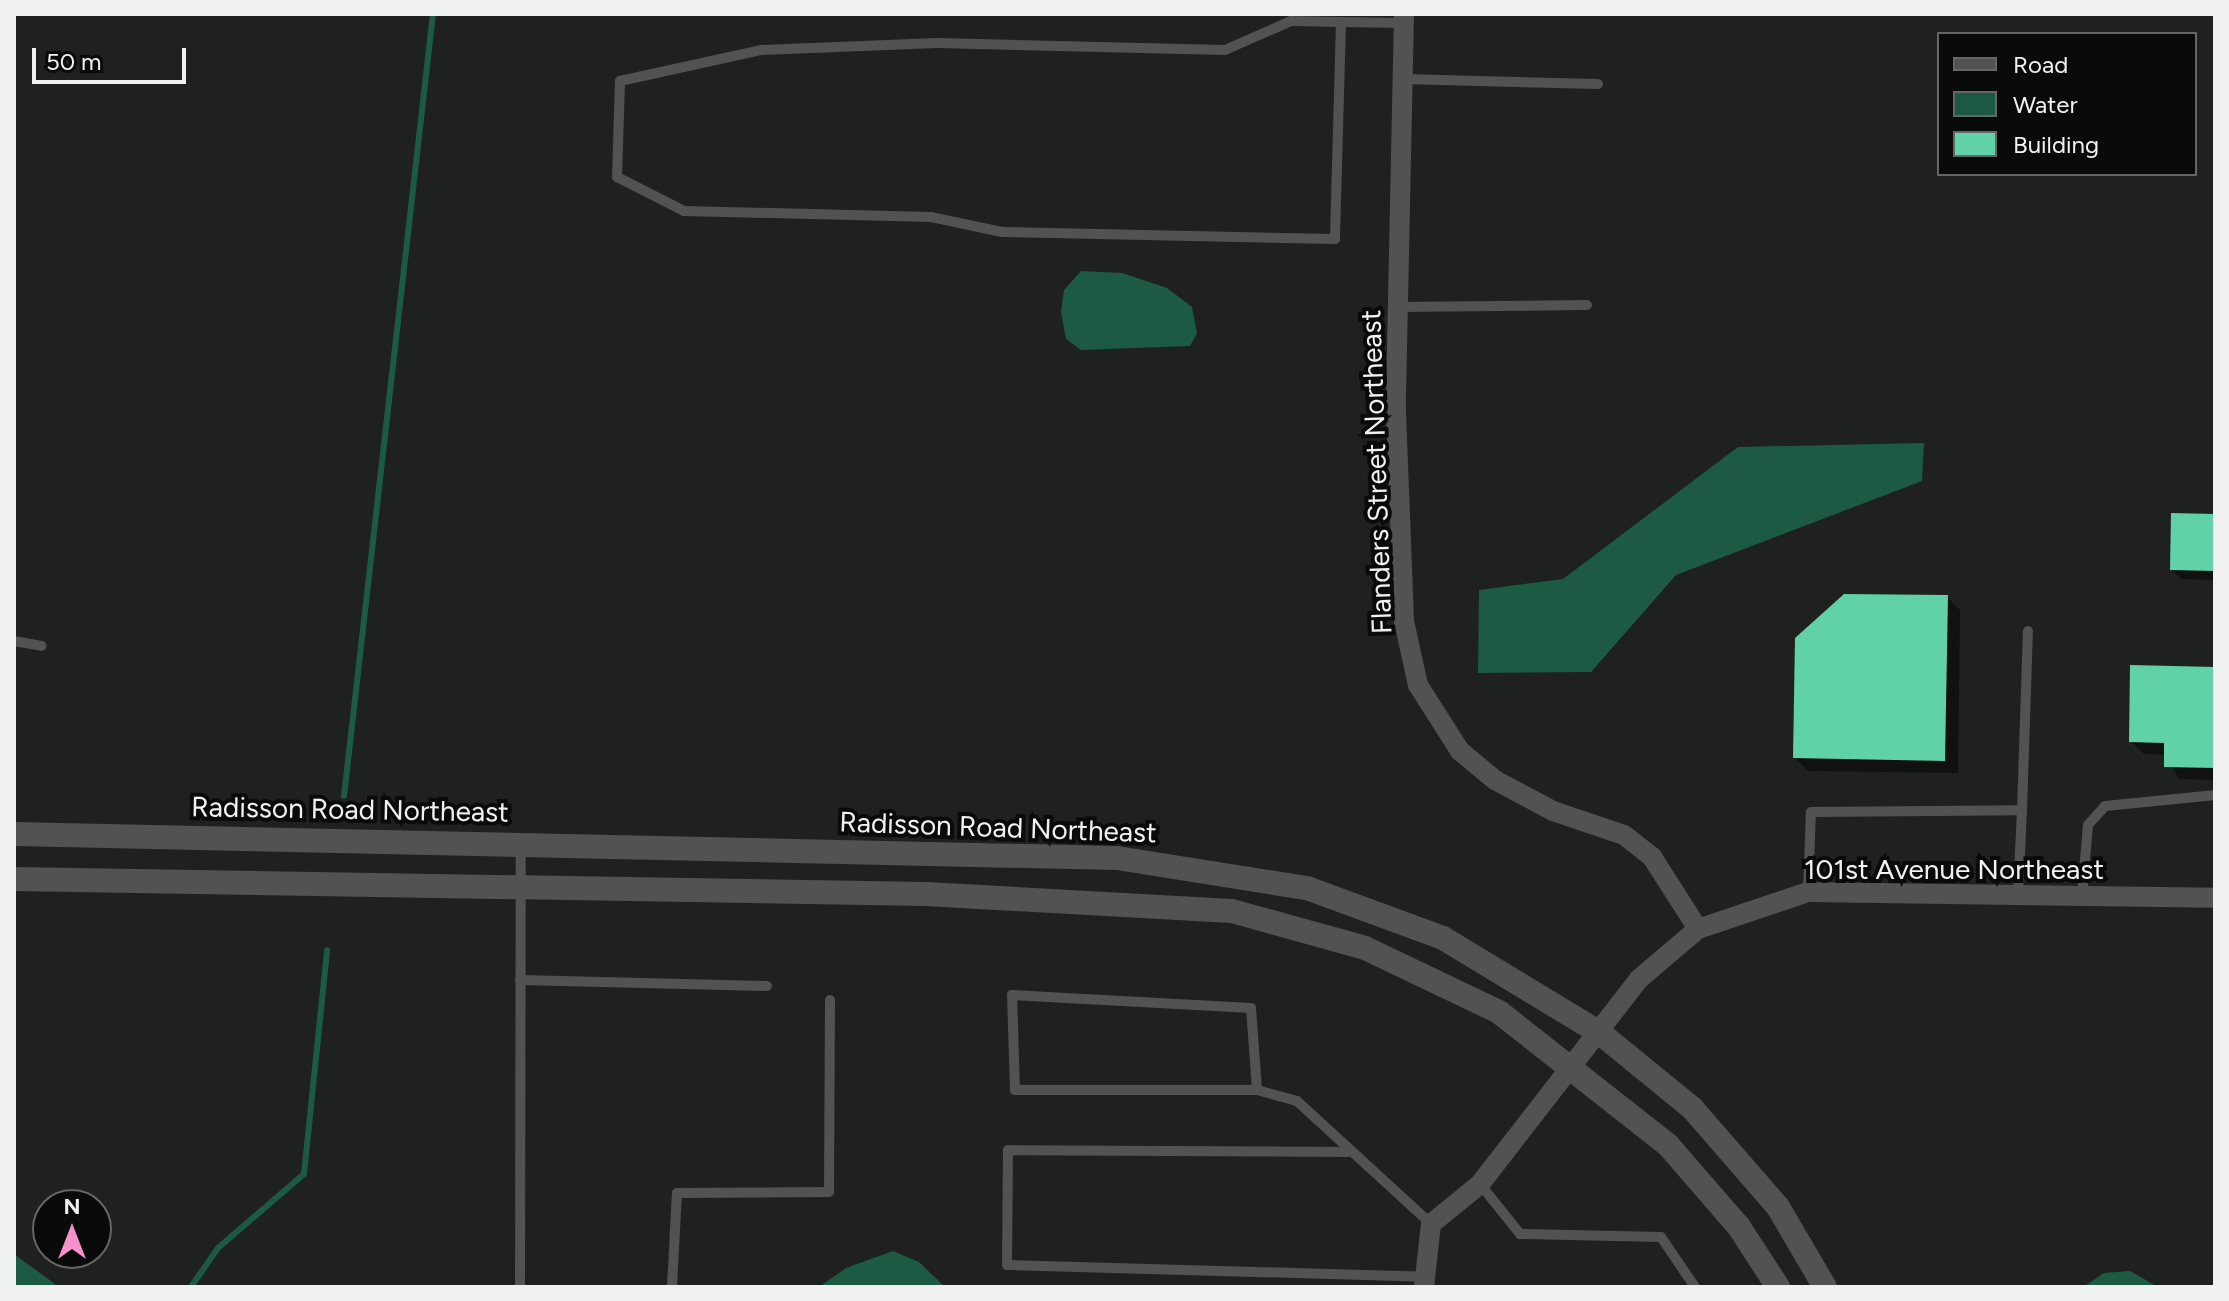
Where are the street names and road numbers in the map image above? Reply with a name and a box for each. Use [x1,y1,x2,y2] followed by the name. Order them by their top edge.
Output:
[1354,309,1398,635] street label: Flanders Street Northeast
[191,789,509,829] street label: Radisson Road Northeast
[839,805,1157,849] street label: Radisson Road Northeast
[1804,852,2104,886] street label: 101st Avenue Northeast

